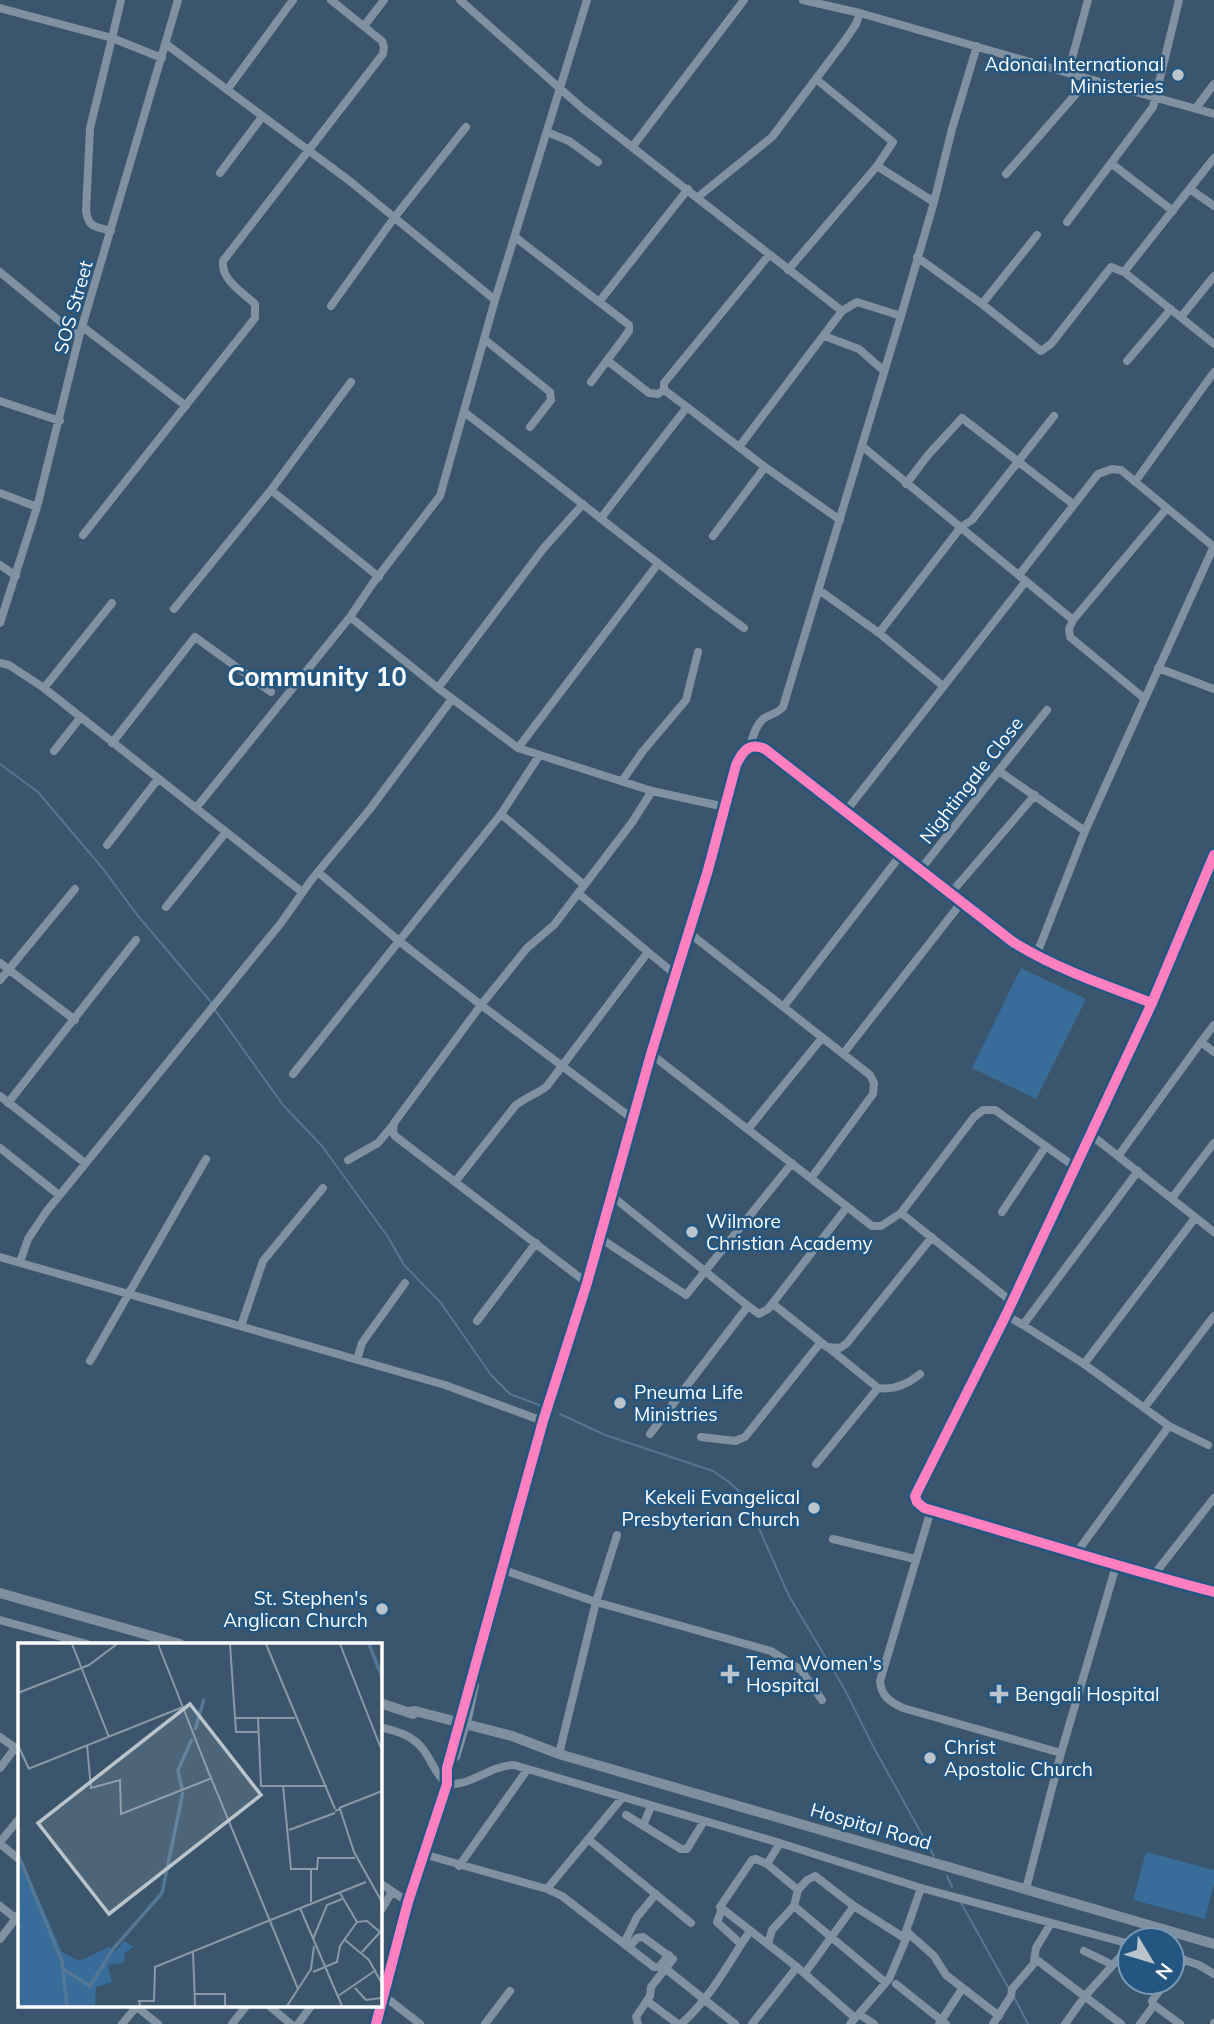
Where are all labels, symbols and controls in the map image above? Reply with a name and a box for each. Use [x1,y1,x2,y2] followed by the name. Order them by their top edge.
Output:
[984,52,1164,98] place label: Adonai International Ministeries
[1170,67,1186,83] marker: Adonai International Ministeries
[48,257,98,356] street label: SOS Street
[227,660,407,693] district label: Community 10
[914,712,1028,848] street label: Nightingale Close
[706,1209,873,1255] place label: Wilmore Christian Academy
[684,1224,700,1240] marker: Wilmore Christian Academy
[634,1380,743,1426] place label: Pneuma Life Ministries
[612,1395,628,1411] marker: Pneuma Life Ministries
[622,1485,800,1531] place label: Kekeli Evangelical Presbyterian Church
[806,1500,822,1516] marker: Kekeli Evangelical Presbyterian Church
[223,1586,368,1632] place label: St. Stephen's Anglican Church
[374,1601,390,1617] marker: St. Stephen's Anglican Church
[18,1643,382,2007] inset map
[746,1651,882,1697] place label: Tema Women's Hospital
[720,1664,740,1684] marker: Tema Women's Hospital
[1015,1682,1160,1706] place label: Bengali Hospital
[989,1684,1009,1704] marker: Bengali Hospital
[944,1735,1093,1781] place label: Christ Apostolic Church
[922,1750,938,1766] marker: Christ Apostolic Church
[808,1797,934,1855] street label: Hospital Road
[1116,1926,1186,1996] north arrow
[1151,1958,1178,1985] text: N

